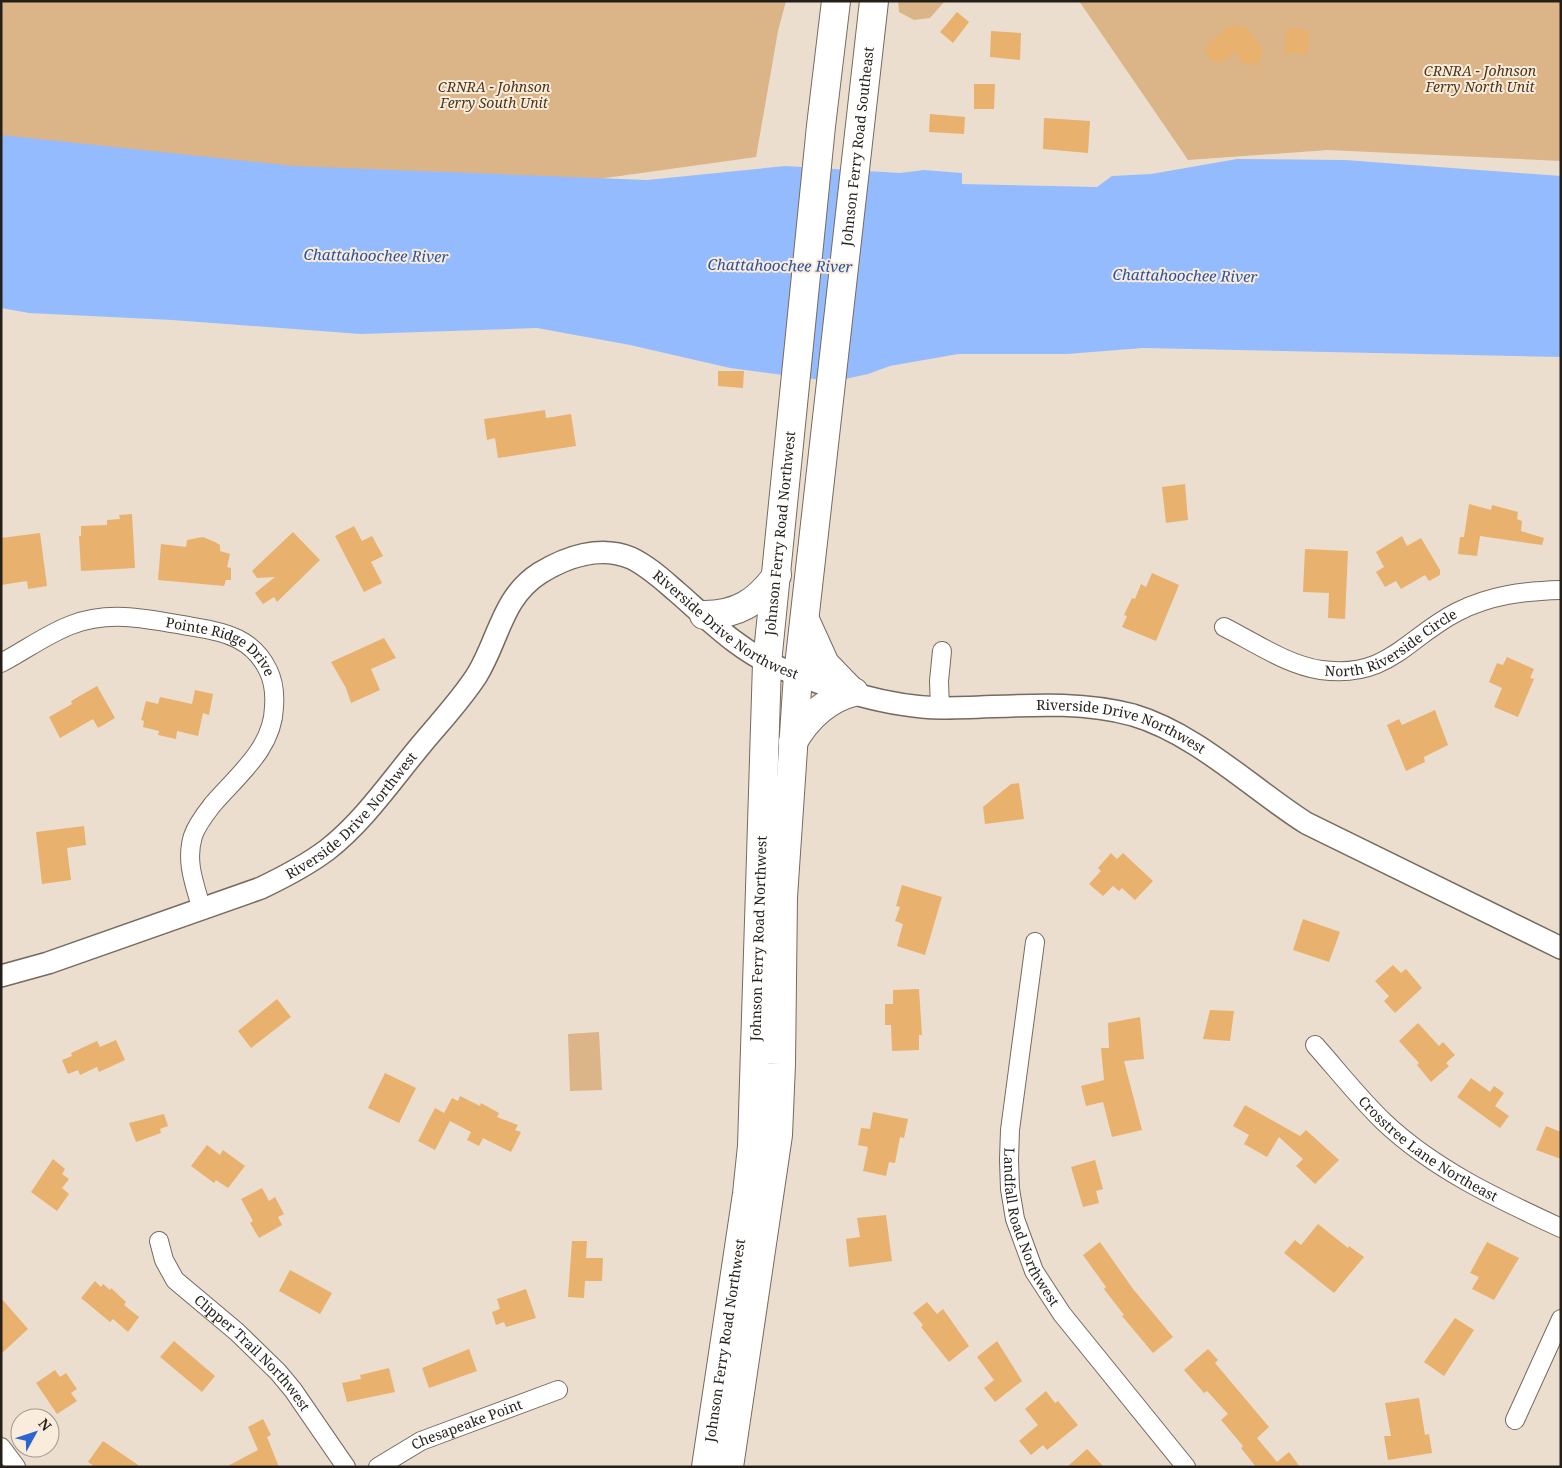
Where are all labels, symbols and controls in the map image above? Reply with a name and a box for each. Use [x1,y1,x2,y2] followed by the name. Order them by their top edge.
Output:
[836,46,878,248] street label: Johnson Ferry Road Southeast
[1424,61,1537,96] park label: CRNRA - Johnson Ferry North Unit
[438,77,551,112] park label: CRNRA - Johnson Ferry South Unit
[303,244,450,266] water label: Chattahoochee River
[707,254,854,276] water label: Chattahoochee River
[1112,264,1259,286] water label: Chattahoochee River
[760,430,799,637] street label: Johnson Ferry Road Northwest
[649,565,801,683] street label: Riverside Drive Northwest
[1324,604,1460,680] street label: North Riverside Circle
[164,612,280,679] street label: Pointe Ridge Drive
[1036,695,1210,758] street label: Riverside Drive Northwest
[282,748,421,883] street label: Riverside Drive Northwest
[745,835,771,1042] street label: Johnson Ferry Road Northwest
[1355,1092,1501,1205] street label: Crosstree Lane Northeast
[1000,1147,1064,1310] street label: Landfall Road Northwest
[700,1237,749,1444] street label: Johnson Ferry Road Northwest
[190,1290,315,1415] street label: Clipper Trail Northwest
[407,1394,525,1454] street label: Chesapeake Point
[10,1408,60,1458] north arrow
[35,1414,56,1435] text: N

